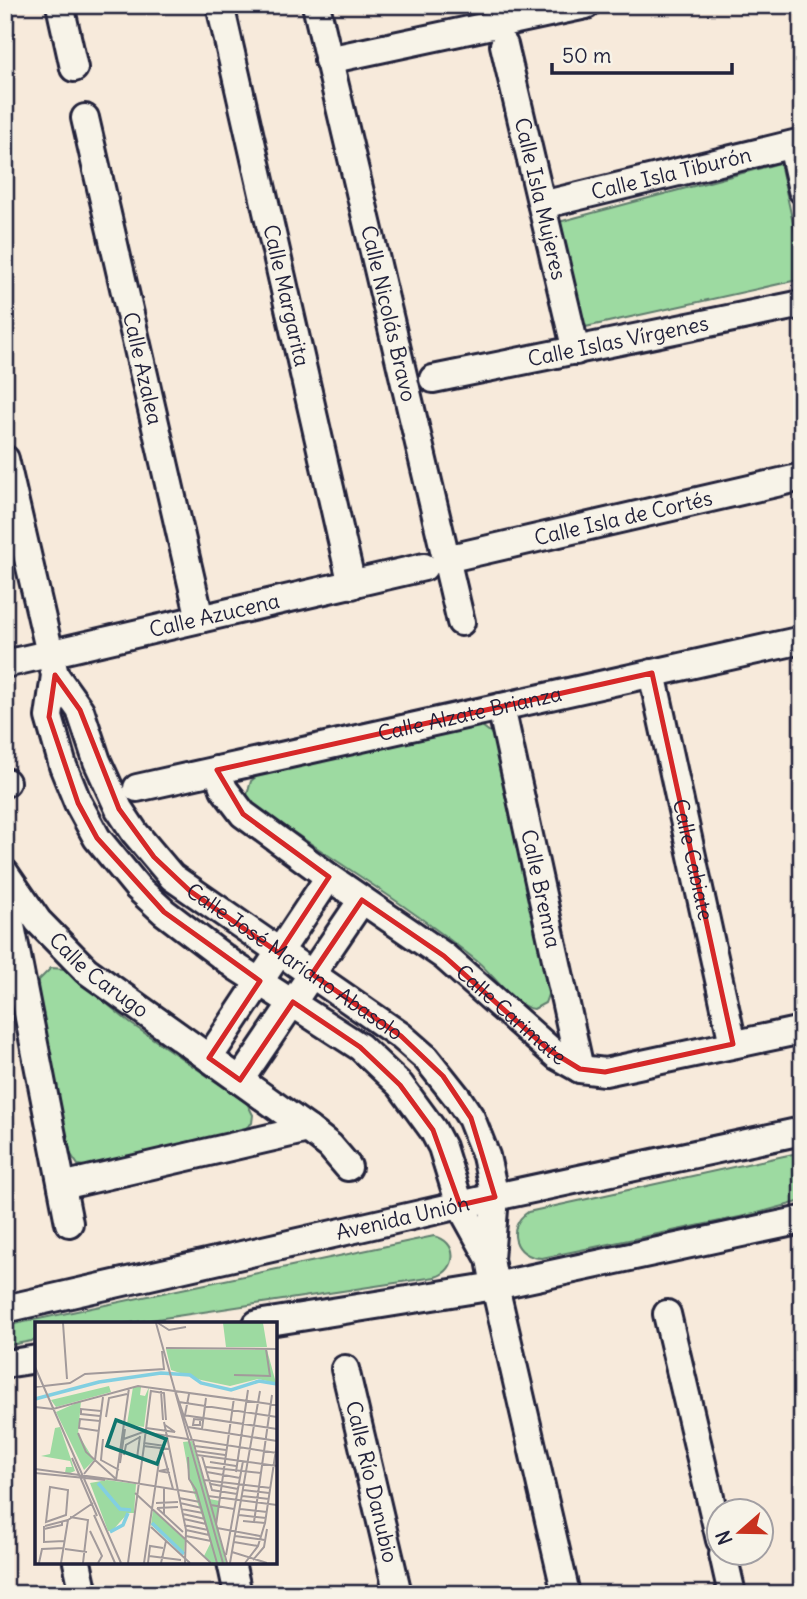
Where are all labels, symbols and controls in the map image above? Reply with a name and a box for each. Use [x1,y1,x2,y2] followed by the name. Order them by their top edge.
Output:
[552,32,732,76] scale bar
[562,42,611,69] text: 50 m
[509,115,573,283] street label: Calle Isla Mujeres
[588,141,754,206] street label: Calle Isla Tiburón
[257,222,316,369] street label: Calle Margarita
[355,223,423,404] street label: Calle Nicolás Bravo
[117,309,169,427] street label: Calle Azalea
[525,309,711,372] street label: Calle Islas Vírgenes
[531,484,715,551] street label: Calle Isla de Cortés
[147,587,282,643] street label: Calle Azucena
[375,680,564,747] street label: Calle Alzate Brianza
[667,796,720,923] street label: Calle Cabiate
[515,827,567,951] street label: Calle Brenna
[181,877,408,1046] street label: Calle José Mariano Abasolo
[43,926,154,1024] street label: Calle Carugo
[450,959,571,1071] street label: Calle Carimate
[333,1189,472,1246] street label: Avenida Unión
[35,1322,276,1564] inset map
[340,1398,404,1566] street label: Calle Río Danubio
[706,1498,776,1568] north arrow
[711,1528,738,1548] text: N

